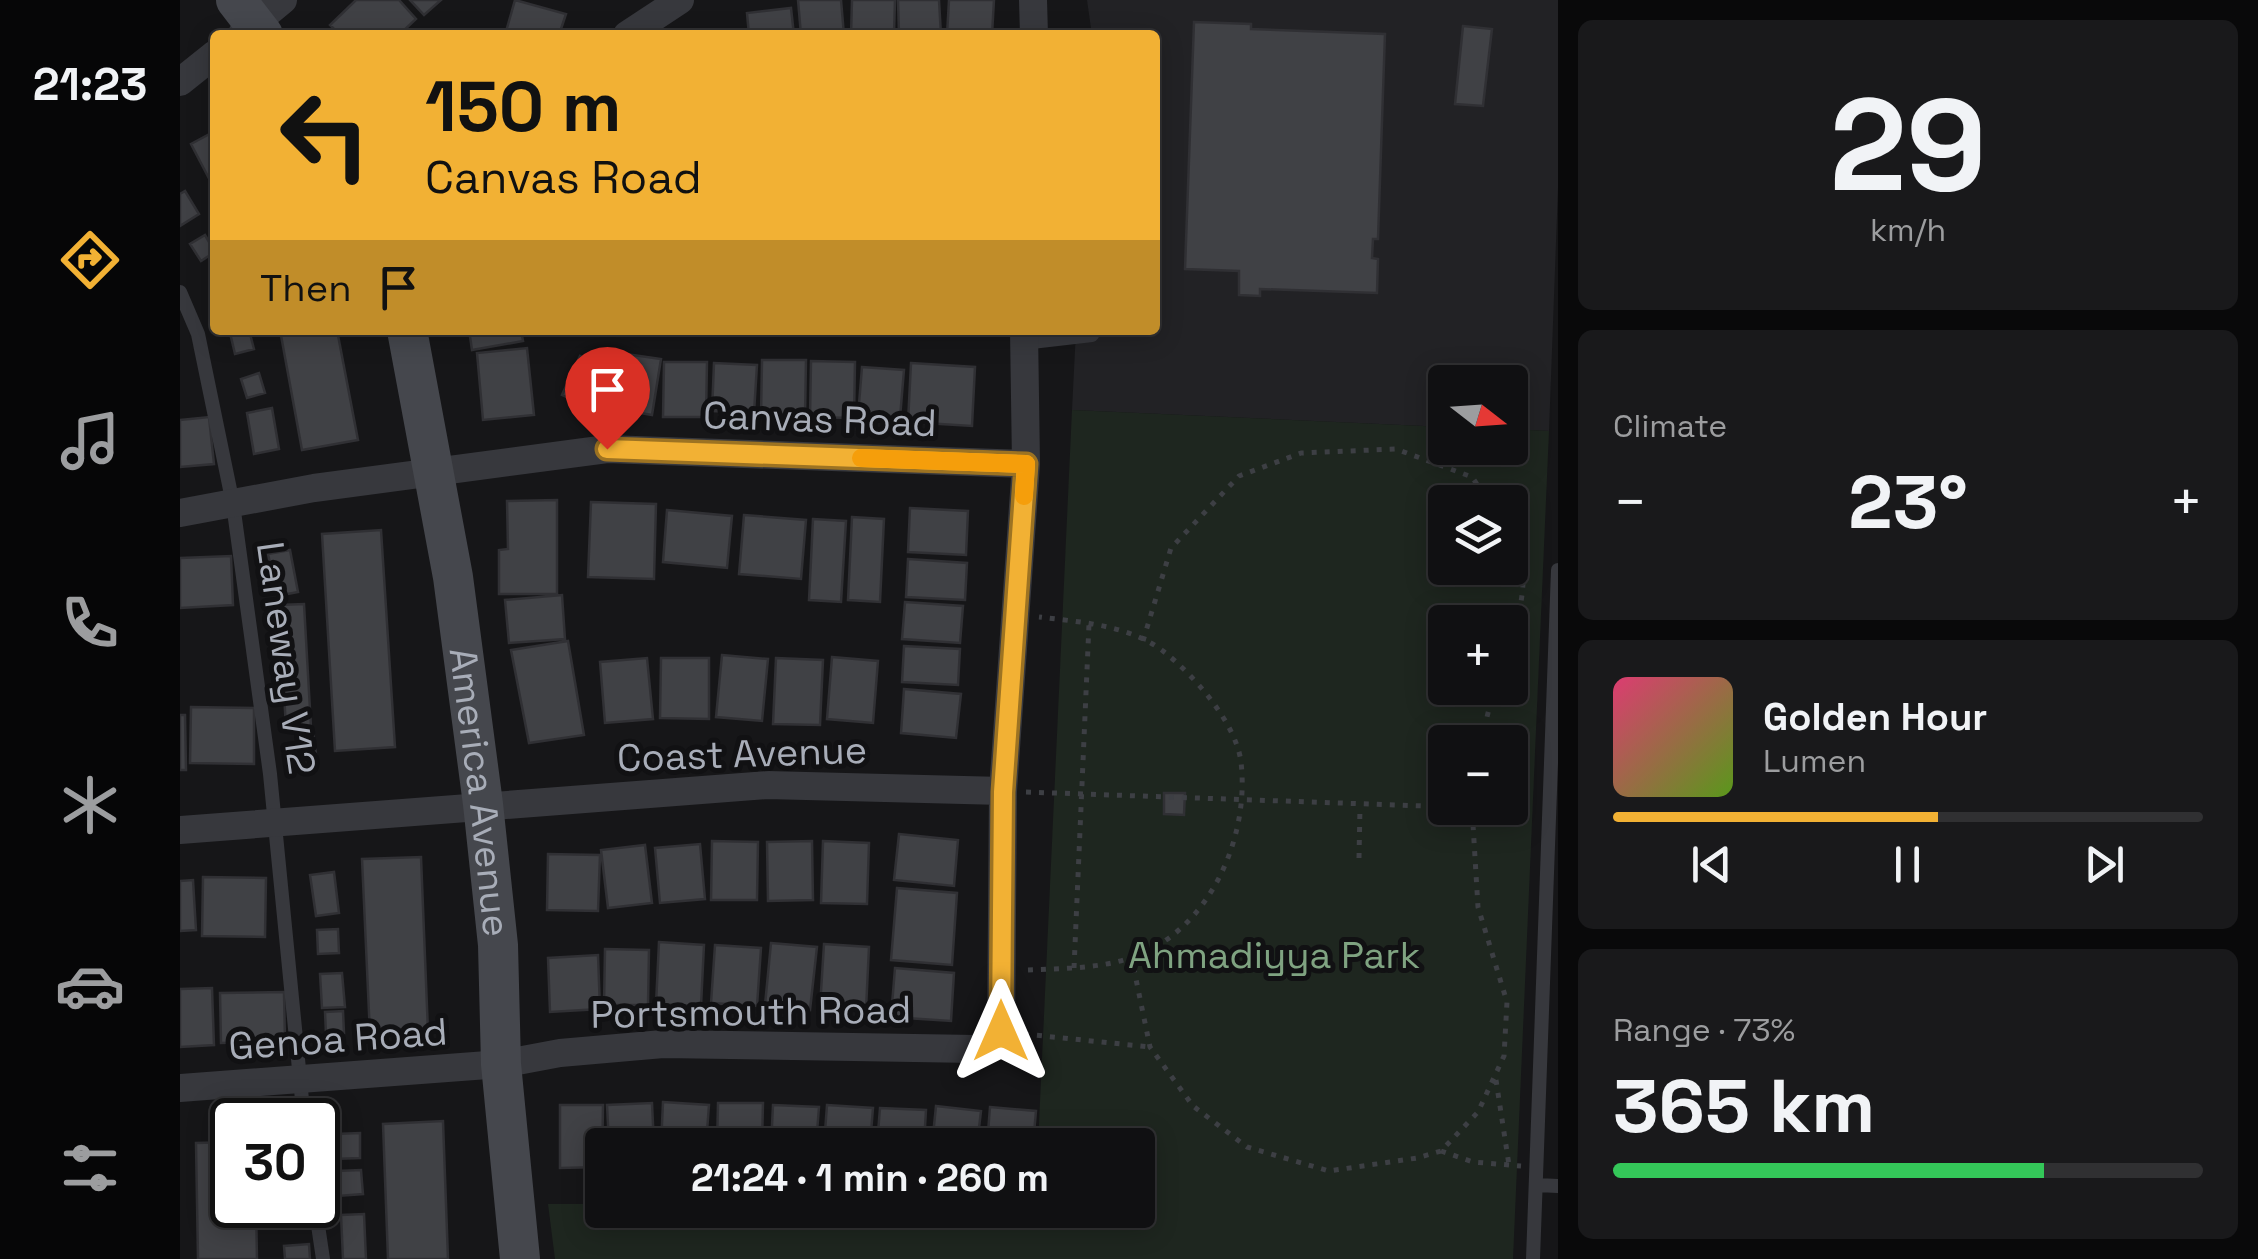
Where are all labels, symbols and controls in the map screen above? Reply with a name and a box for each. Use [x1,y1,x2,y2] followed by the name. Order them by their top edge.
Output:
[33,56,147,113] text: 21:23
[425,62,622,151] text: 150 m
[1829,62,1987,228] text: 29
[260,70,390,200] icon: left
[425,149,702,206] text: Canvas Road
[1870,210,1946,250] text: km/h
[55,225,125,295] icon: directions
[371,260,426,315] icon: arrive
[260,264,351,312] text: Then
[565,347,650,450] pin
[580,362,635,417] icon: arrive
[1428,365,1528,465] north arrow
[1428,365,1528,825] map controls
[702,391,938,447] street label: Canvas Road
[55,406,125,476] icon: music
[1613,406,1727,446] text: Climate
[1848,454,1968,550] text: 23°
[1613,467,1647,537] text: −
[2169,467,2203,537] text: +
[1428,485,1528,585] button: layers
[246,539,326,777] street label: Laneway V12
[55,588,125,658] icon: phone
[1428,605,1528,705] button: +
[439,645,521,939] street label: America Avenue
[1763,693,1987,741] text: Golden Hour
[1428,725,1528,825] button: −
[616,726,868,782] street label: Coast Avenue
[1763,741,1866,781] text: Lumen
[55,770,125,840] icon: climate
[1684,837,1739,892] icon: previous
[1880,837,1935,892] icon: pause
[2077,837,2132,892] icon: next
[1128,931,1420,979] park label: Ahmadiyya Park
[55,951,125,1021] icon: car
[949,979,1053,1083] position arrow
[590,985,912,1039] street label: Portsmouth Road
[227,1007,449,1071] street label: Genoa Road
[1613,1010,1795,1050] text: Range · 73%
[1613,1058,1875,1154] text: 365 km
[210,1098,340,1228] speed limit sign: 30
[55,1133,125,1203] icon: filters
[691,1154,1049,1202] text: 21:24 · 1 min · 260 m

